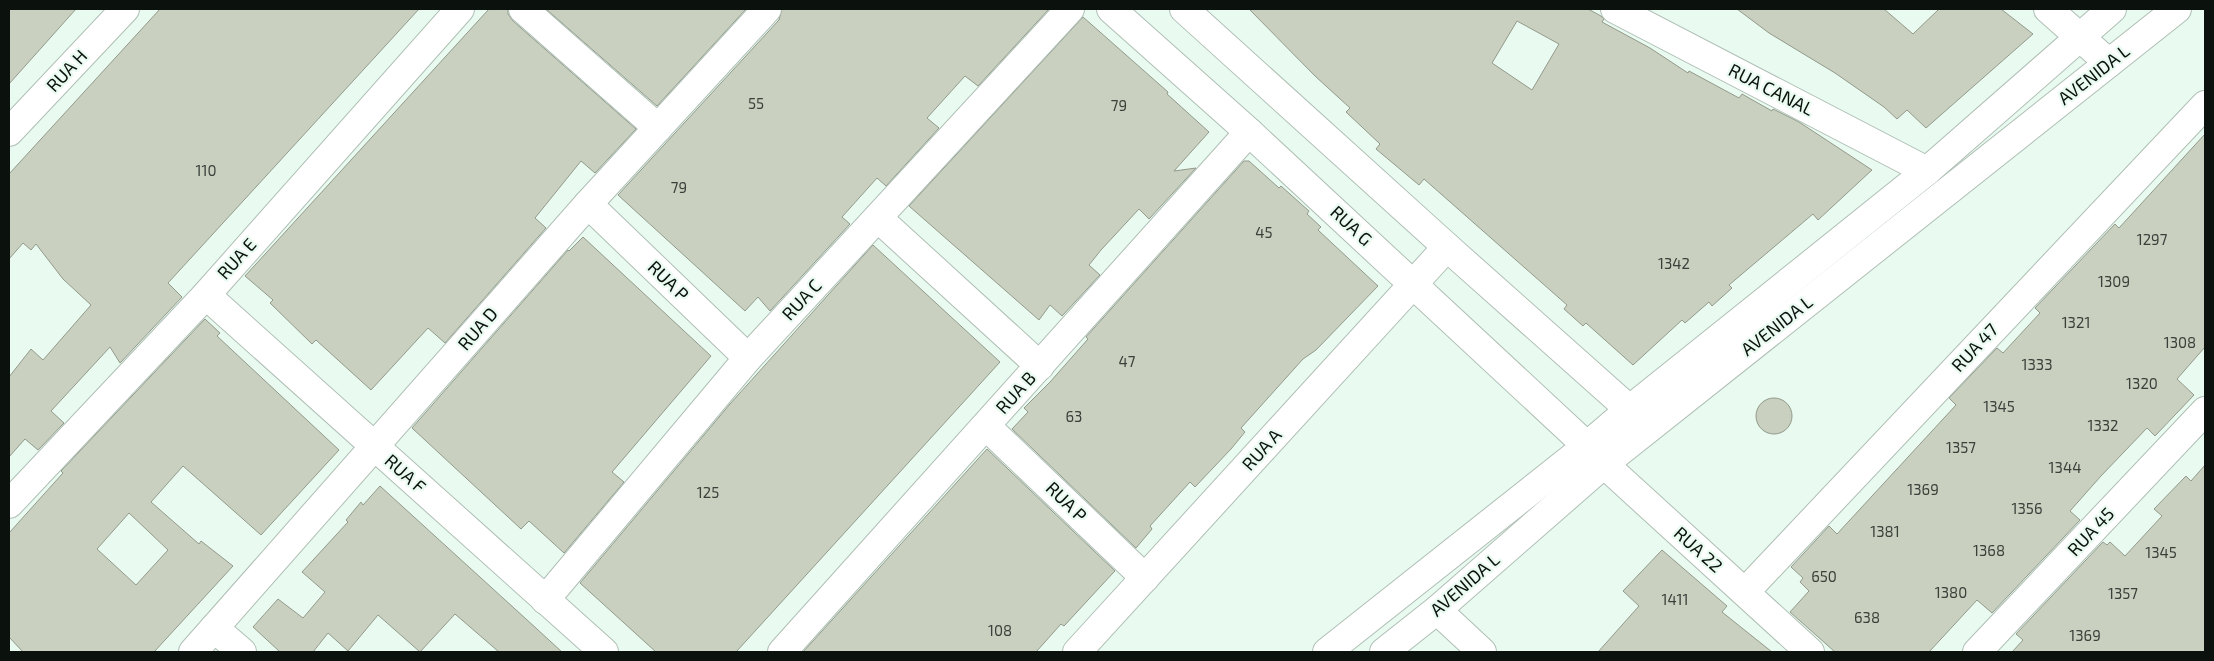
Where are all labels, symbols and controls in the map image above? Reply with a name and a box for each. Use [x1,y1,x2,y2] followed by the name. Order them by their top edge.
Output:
[2053,39,2134,109] street label: AVENIDA L
[41,45,91,96] street label: RUA H
[1725,58,1818,120] street label: RUA CANAL
[748,94,764,112] house number: 55
[1111,96,1127,114] house number: 79
[196,161,217,179] house number: 110
[671,178,687,196] house number: 79
[1326,200,1377,250] street label: RUA G
[1255,223,1273,241] house number: 45
[2137,230,2168,248] house number: 1297
[212,233,260,283] street label: RUA E
[1658,254,1690,272] house number: 1342
[644,256,694,305] street label: RUA P
[2098,272,2130,290] house number: 1309
[777,274,826,324] street label: RUA C
[1736,290,1817,360] street label: AVENIDA L
[453,302,502,354] street label: RUA D
[2062,313,2090,331] house number: 1321
[1946,319,2002,376] street label: RUA 47
[2164,333,2196,351] house number: 1308
[1119,352,1136,370] house number: 47
[2022,355,2053,373] house number: 1333
[991,367,1040,418] street label: RUA B
[2126,374,2158,392] house number: 1320
[1983,397,2015,415] house number: 1345
[1066,407,1082,425] house number: 63
[2087,416,2119,434] house number: 1332
[1237,423,1286,475] street label: RUA A
[1946,438,1976,456] house number: 1357
[381,449,431,498] street label: RUA F
[2049,458,2081,476] house number: 1344
[1042,477,1092,526] street label: RUA P
[1907,480,1939,498] house number: 1369
[697,483,719,501] house number: 125
[2012,499,2042,517] house number: 1356
[2062,502,2118,560] street label: RUA 45
[1670,522,1728,577] street label: RUA 22
[1870,522,1900,540] house number: 1381
[1973,541,2005,559] house number: 1368
[2145,543,2177,561] house number: 1345
[1425,548,1504,620] street label: AVENIDA L
[1811,567,1837,585] house number: 650
[1935,583,1967,601] house number: 1380
[2108,584,2138,602] house number: 1357
[1661,590,1689,608] house number: 1411
[1854,608,1880,626] house number: 638
[988,621,1012,639] house number: 108
[2069,626,2101,644] house number: 1369

